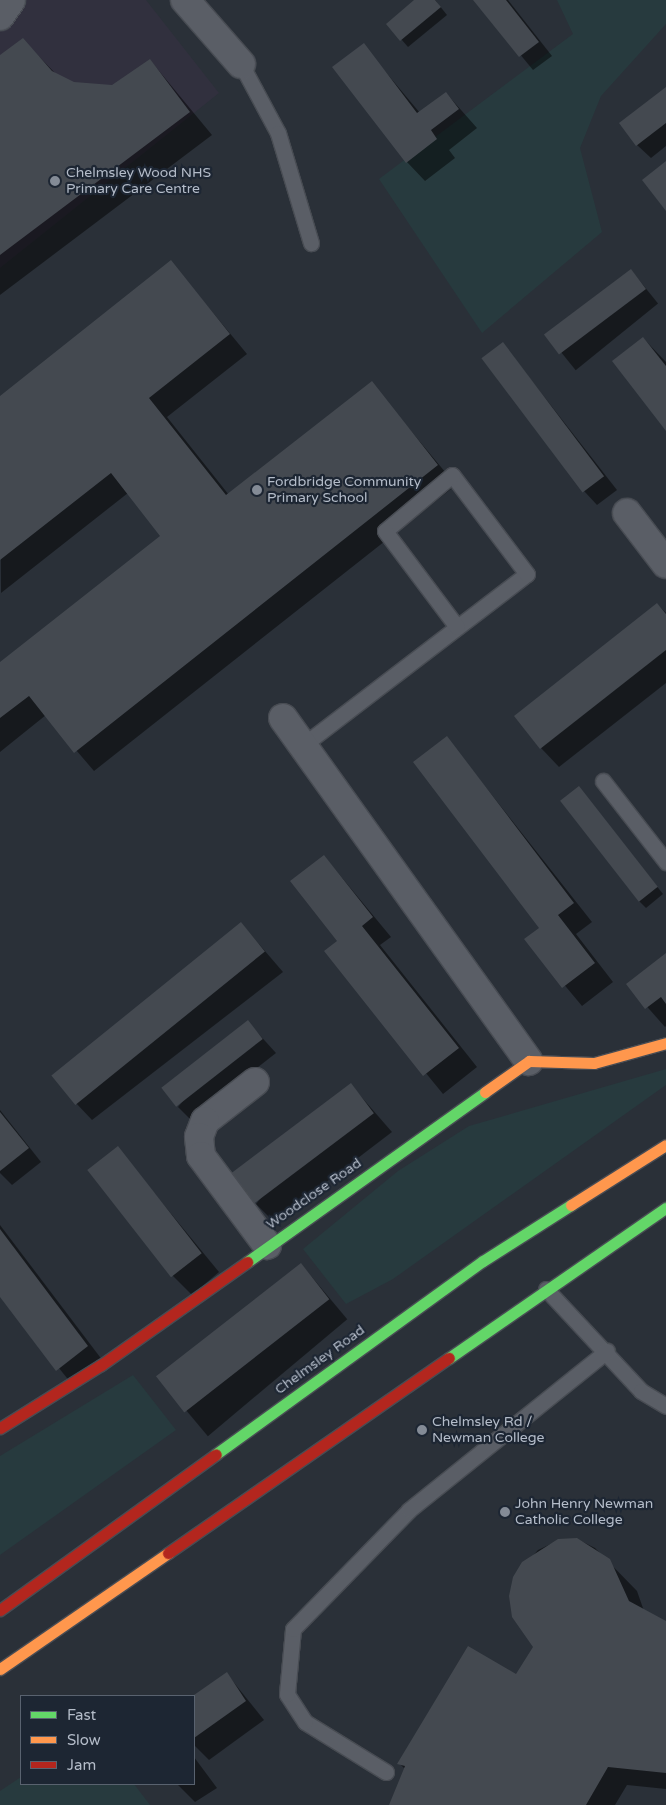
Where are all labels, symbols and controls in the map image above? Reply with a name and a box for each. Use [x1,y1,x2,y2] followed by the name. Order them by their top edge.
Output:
[66,165,211,198] place label: Chelmsley Wood NHS Primary Care Centre
[48,174,62,188] marker: Chelmsley Wood NHS Primary Care Centre
[267,474,421,507] place label: Fordbridge Community Primary School
[251,484,263,496] marker: Fordbridge Community Primary School
[263,1155,365,1233] street label: Woodclose Road
[272,1322,368,1398] street label: Chelmsley Road
[432,1414,545,1446] place label: Chelmsley Rd / Newman College
[416,1424,428,1436] marker: Chelmsley Rd / Newman College
[515,1496,653,1528] place label: John Henry Newman Catholic College
[499,1506,511,1518] marker: John Henry Newman Catholic College
[20,1695,195,1785] legend
[67,1706,96,1724] text: Fast
[67,1731,101,1749] text: Slow
[67,1756,96,1774] text: Jam

